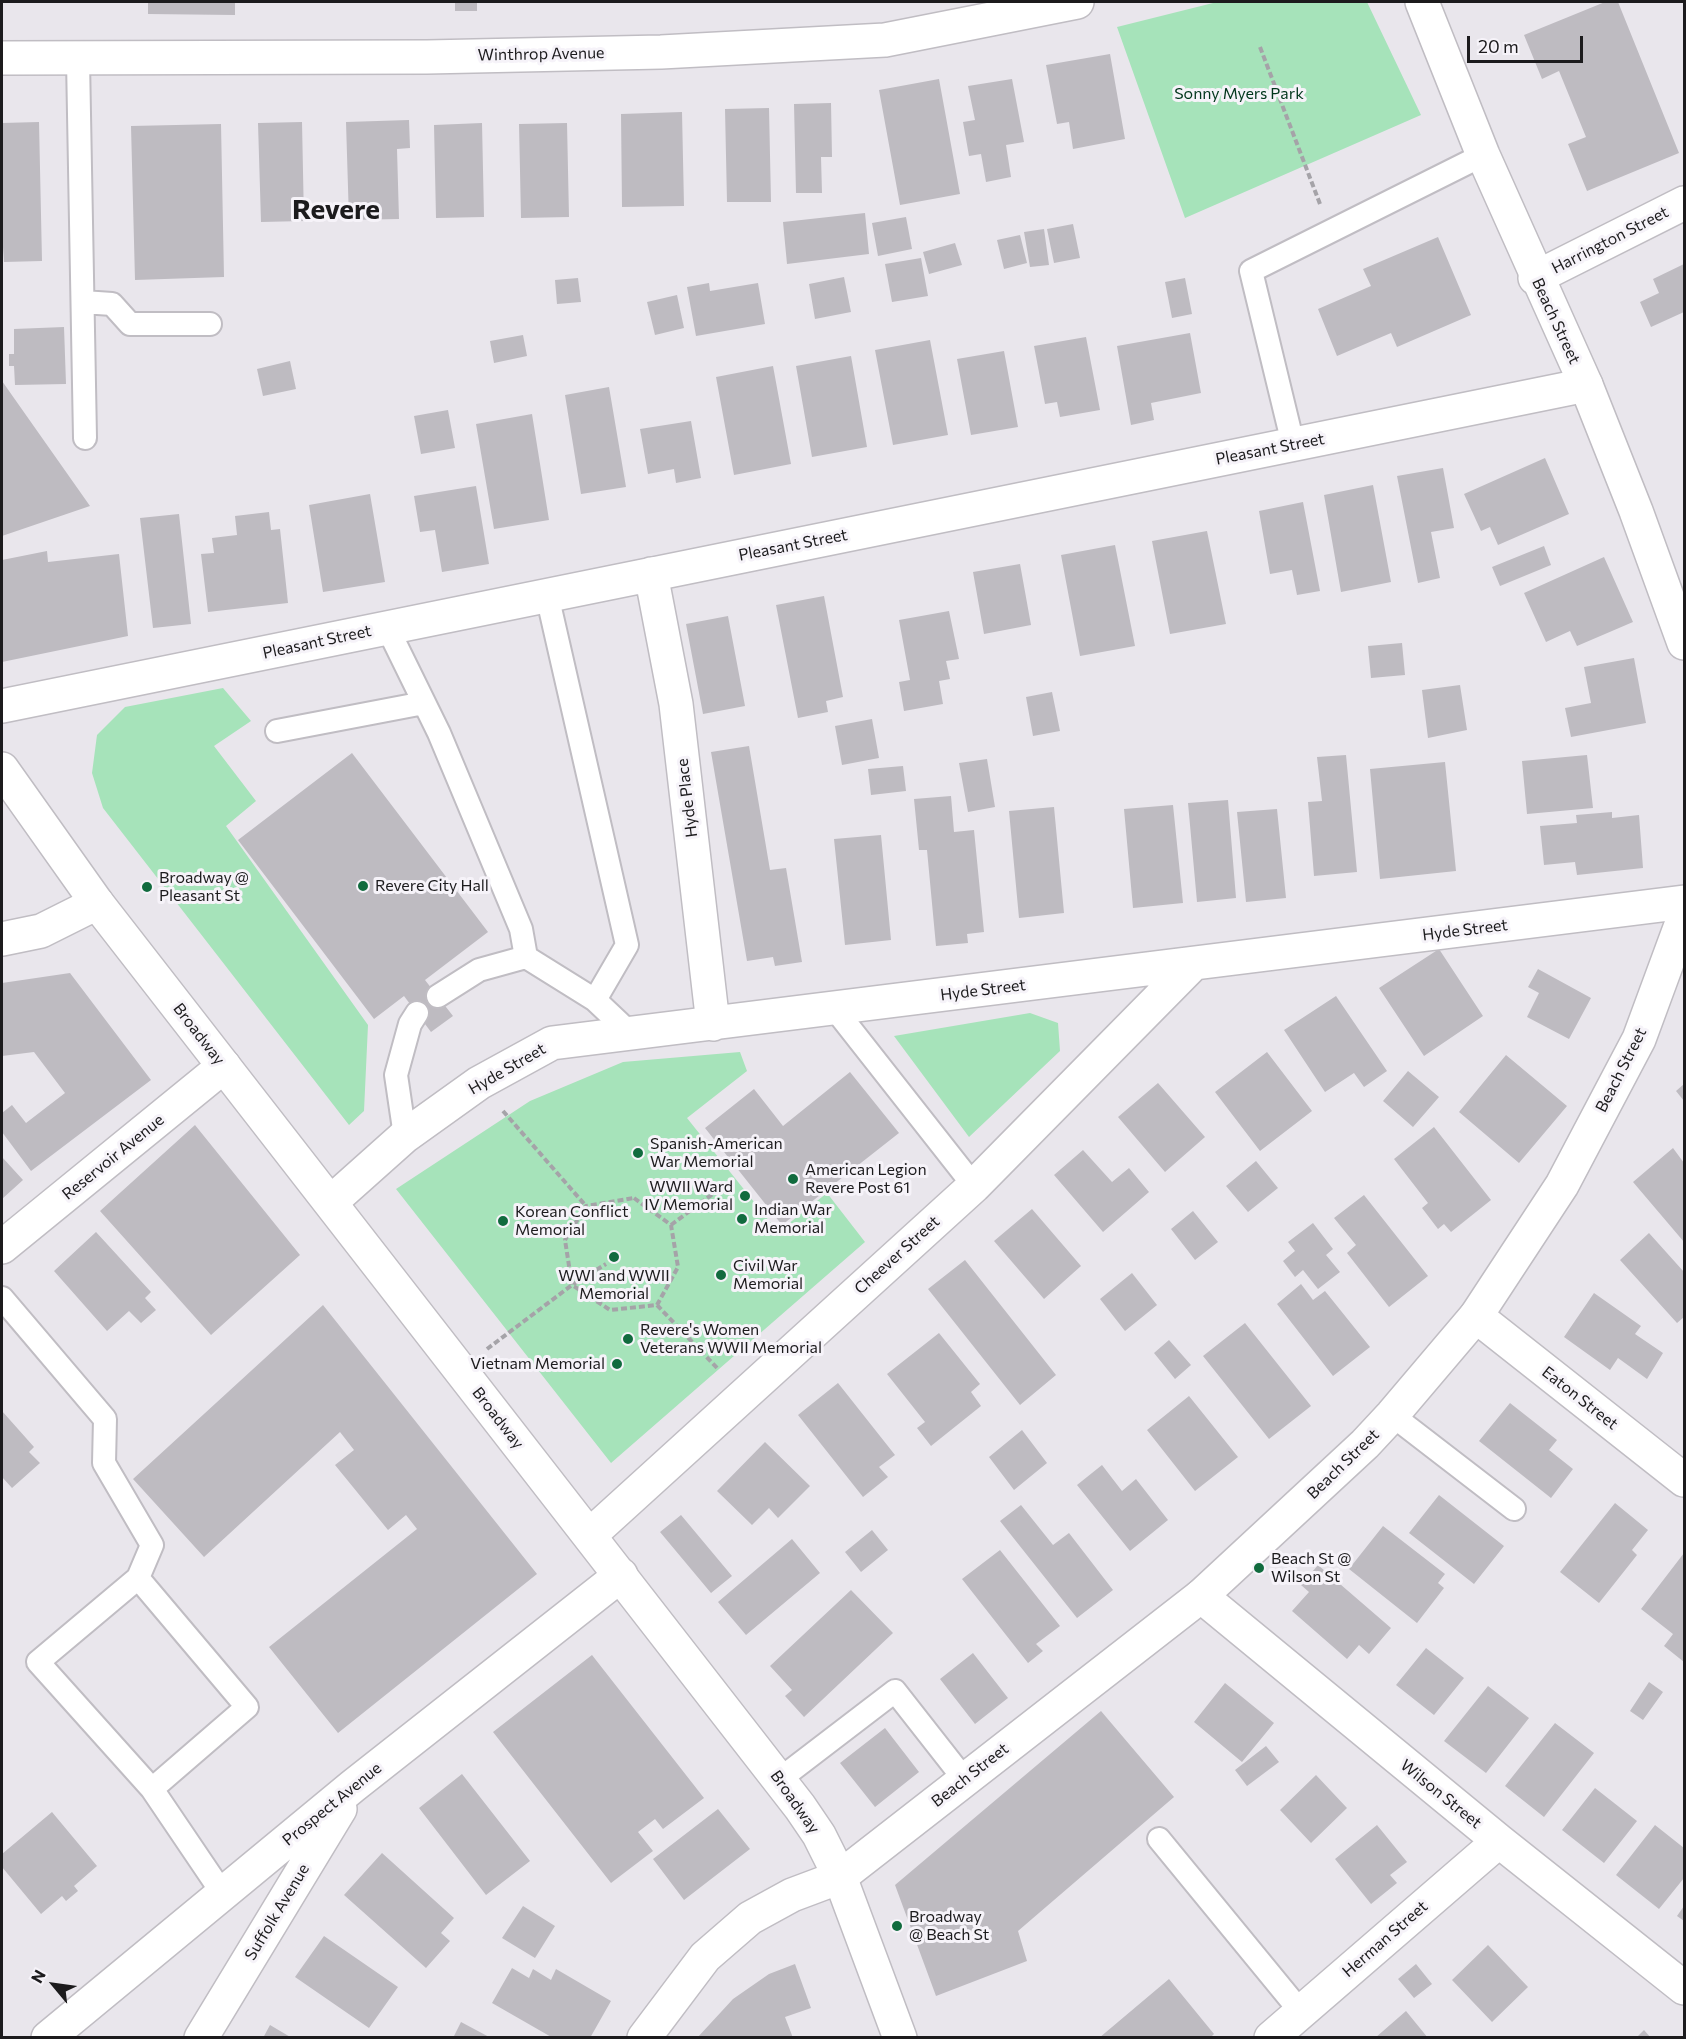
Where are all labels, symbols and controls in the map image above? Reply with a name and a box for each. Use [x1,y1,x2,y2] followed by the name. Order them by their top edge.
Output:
[1470,24,1586,62] scale bar
[1478,35,1519,57] text: 20 m
[477,43,605,65] street label: Winthrop Avenue
[1174,84,1304,104] park label: Sonny Myers Park
[292,193,380,227] district label: Revere
[1548,202,1672,278] street label: Harrington Street
[1528,275,1584,367] street label: Beach Street
[1214,429,1326,469] street label: Pleasant Street
[737,525,849,565] street label: Pleasant Street
[261,621,373,663] street label: Pleasant Street
[673,757,701,839] street label: Hyde Place
[159,868,249,906] place label: Broadway @ Pleasant St
[375,876,489,896] place label: Revere City Hall
[356,879,370,893] marker: Revere City Hall
[140,880,154,894] marker: Broadway @ Pleasant St
[1421,915,1509,945] street label: Hyde Street
[939,975,1027,1005] street label: Hyde Street
[169,999,229,1069] street label: Broadway
[1591,1024,1651,1116] street label: Beach Street
[465,1039,549,1099] street label: Hyde Street
[58,1110,168,1204] street label: Reservoir Avenue
[650,1134,783,1172] place label: Spanish-American War Memorial
[631,1146,645,1160] marker: Spanish-American War Memorial
[805,1160,927,1198] place label: American Legion Revere Post 61
[786,1172,800,1186] marker: American Legion Revere Post 61
[644,1177,733,1215] place label: WWII Ward IV Memorial
[738,1189,752,1203] marker: WWII Ward IV Memorial
[754,1200,832,1238] place label: Indian War Memorial
[515,1202,629,1240] place label: Korean Conflict Memorial
[735,1212,749,1226] marker: Indian War Memorial
[851,1212,943,1298] street label: Cheever Street
[496,1214,510,1228] marker: Korean Conflict Memorial
[607,1250,621,1264] marker: WWI and WWII Memorial
[733,1256,803,1294] place label: Civil War Memorial
[558,1266,670,1304] place label: WWI and WWII Memorial
[714,1268,728,1282] marker: Civil War Memorial
[640,1320,822,1358] place label: Revere's Women Veterans WWII Memorial
[621,1332,635,1346] marker: Revere's Women Veterans WWII Memorial
[470,1354,605,1374] place label: Vietnam Memorial
[610,1357,624,1371] marker: Vietnam Memorial
[1538,1362,1622,1434] street label: Eaton Street
[468,1383,528,1453] street label: Broadway
[1303,1425,1383,1503] street label: Beach Street
[1271,1549,1351,1587] place label: Beach St @ Wilson St
[1252,1561,1266,1575] marker: Beach St @ Wilson St
[928,1739,1012,1811] street label: Beach Street
[1397,1755,1485,1833] street label: Wilson Street
[279,1758,385,1850] street label: Prospect Avenue
[766,1767,824,1837] street label: Broadway
[241,1860,313,1964] street label: Suffolk Avenue
[1338,1897,1432,1981] street label: Herman Street
[909,1907,989,1945] place label: Broadway @ Beach St
[890,1919,904,1933] marker: Broadway @ Beach St
[24,1955,84,2015] north arrow
[27,1966,49,1986] text: N

